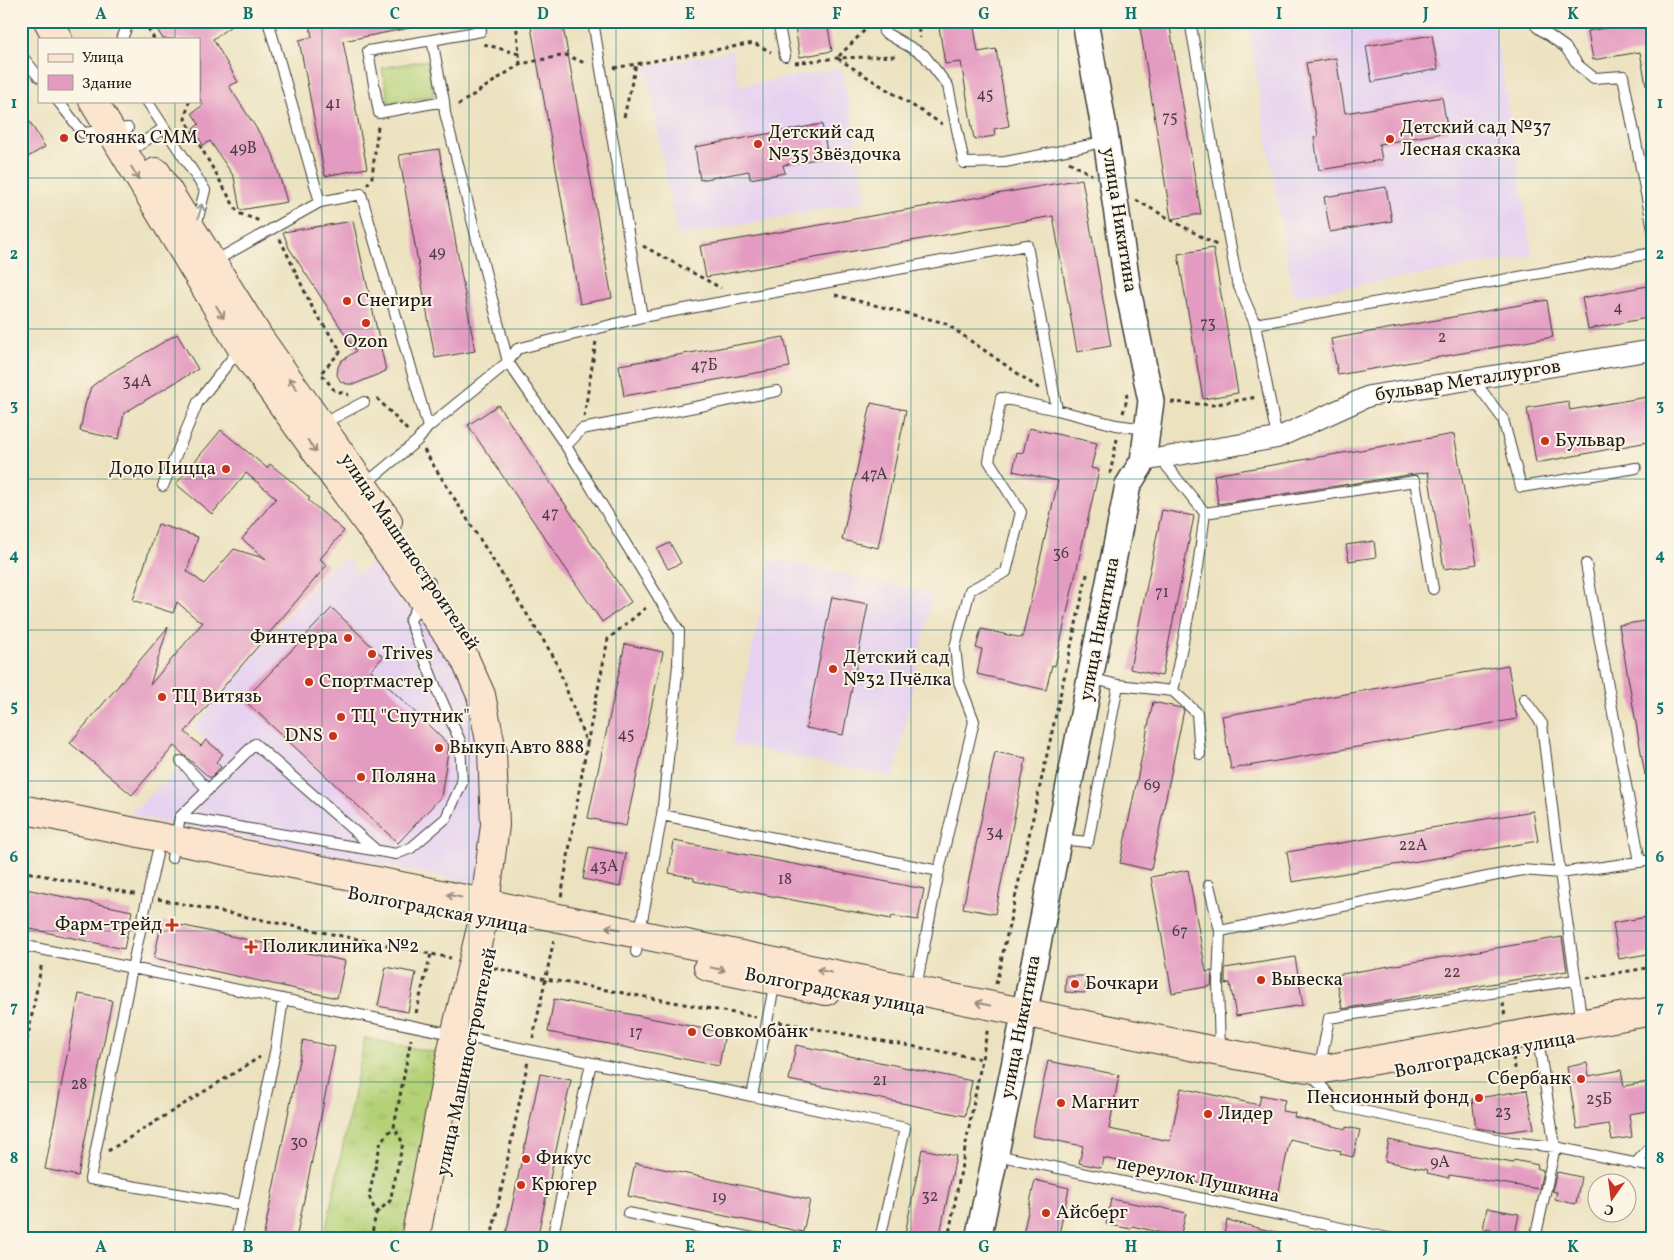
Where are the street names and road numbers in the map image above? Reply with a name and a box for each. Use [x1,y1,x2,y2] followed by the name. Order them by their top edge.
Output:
[1095,146,1143,294] street label: улица Никитина
[1374,354,1562,408] street label: бульвар Металлургов
[333,448,485,656] street label: улица Машиностроителей
[1073,555,1127,703] street label: улица Никитина
[345,881,531,941] street label: Волгоградская улица
[430,945,504,1179] street label: улица Машиностроителей
[994,953,1048,1101] street label: улица Никитина
[742,962,928,1022] street label: Волгоградская улица
[1392,1025,1578,1085] street label: Волгоградская улица
[1114,1150,1282,1210] street label: переулок Пушкина

